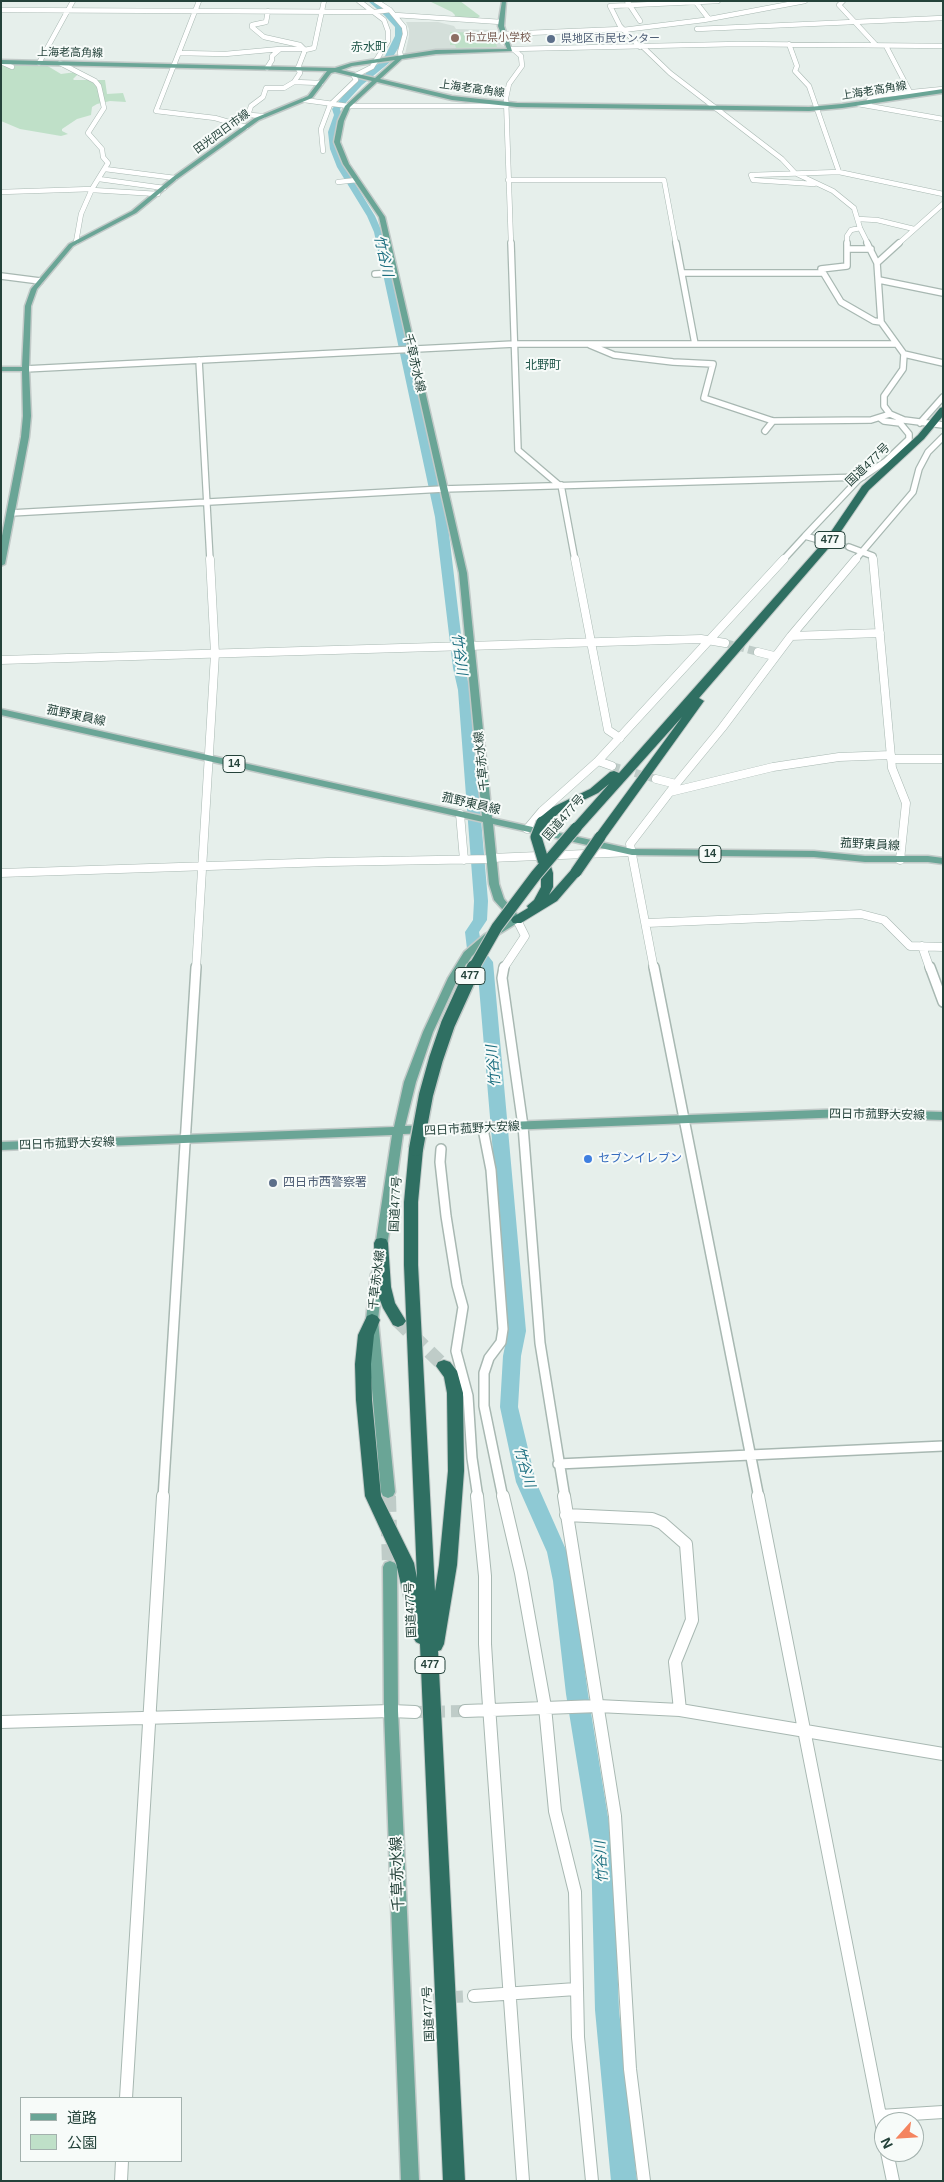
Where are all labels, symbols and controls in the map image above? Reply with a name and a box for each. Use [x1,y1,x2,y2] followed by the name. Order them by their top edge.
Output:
[465,31,531,45] place label: 市立県小学校
[449,32,461,44] marker: 市立県小学校
[561,32,660,46] place label: 県地区市民センター
[545,33,557,45] marker: 県地区市民センター
[351,41,387,55] district label: 赤水町
[37,46,103,60] street label: 上海老高角線
[438,78,506,100] street label: 上海老高角線
[840,79,908,103] street label: 上海老高角線
[191,107,253,157] street label: 田光四日市線
[370,234,396,278] water label: 竹谷川
[400,332,428,394] street label: 千草赤水線
[525,359,561,373] district label: 北野町
[843,440,893,490] street label: 国道477号
[815,532,845,548] road number: 477
[448,632,470,676] water label: 竹谷川
[45,703,107,729] street label: 菰野東員線
[472,730,492,792] street label: 千草赤水線
[223,756,245,772] road number: 14
[440,790,502,818] street label: 菰野東員線
[540,792,588,844] street label: 国道477号
[840,836,900,854] street label: 菰野東員線
[699,846,721,862] road number: 14
[455,968,485,984] road number: 477
[484,1044,504,1088] water label: 竹谷川
[829,1107,925,1123] street label: 四日市菰野大安線
[424,1119,520,1139] street label: 四日市菰野大安線
[19,1135,115,1153] street label: 四日市菰野大安線
[598,1152,682,1166] place label: セブンイレブン
[582,1153,594,1165] marker: セブンイレブン
[283,1176,367,1190] place label: 四日市西警察署
[387,1176,405,1232] street label: 国道477号
[267,1177,279,1189] marker: 四日市西警察署
[366,1249,388,1311] street label: 千草赤水線
[510,1444,538,1490] water label: 竹谷川
[402,1582,420,1638] street label: 国道477号
[415,1656,445,1674] road number: 477
[388,1836,408,1912] street label: 千草赤水線
[592,1840,612,1884] water label: 竹谷川
[420,1986,438,2042] street label: 国道477号
[20,2097,182,2162] legend
[67,2109,97,2126] text: 道路
[874,2112,924,2162] north arrow
[67,2134,97,2151] text: 公園
[877,2135,896,2151] text: N

